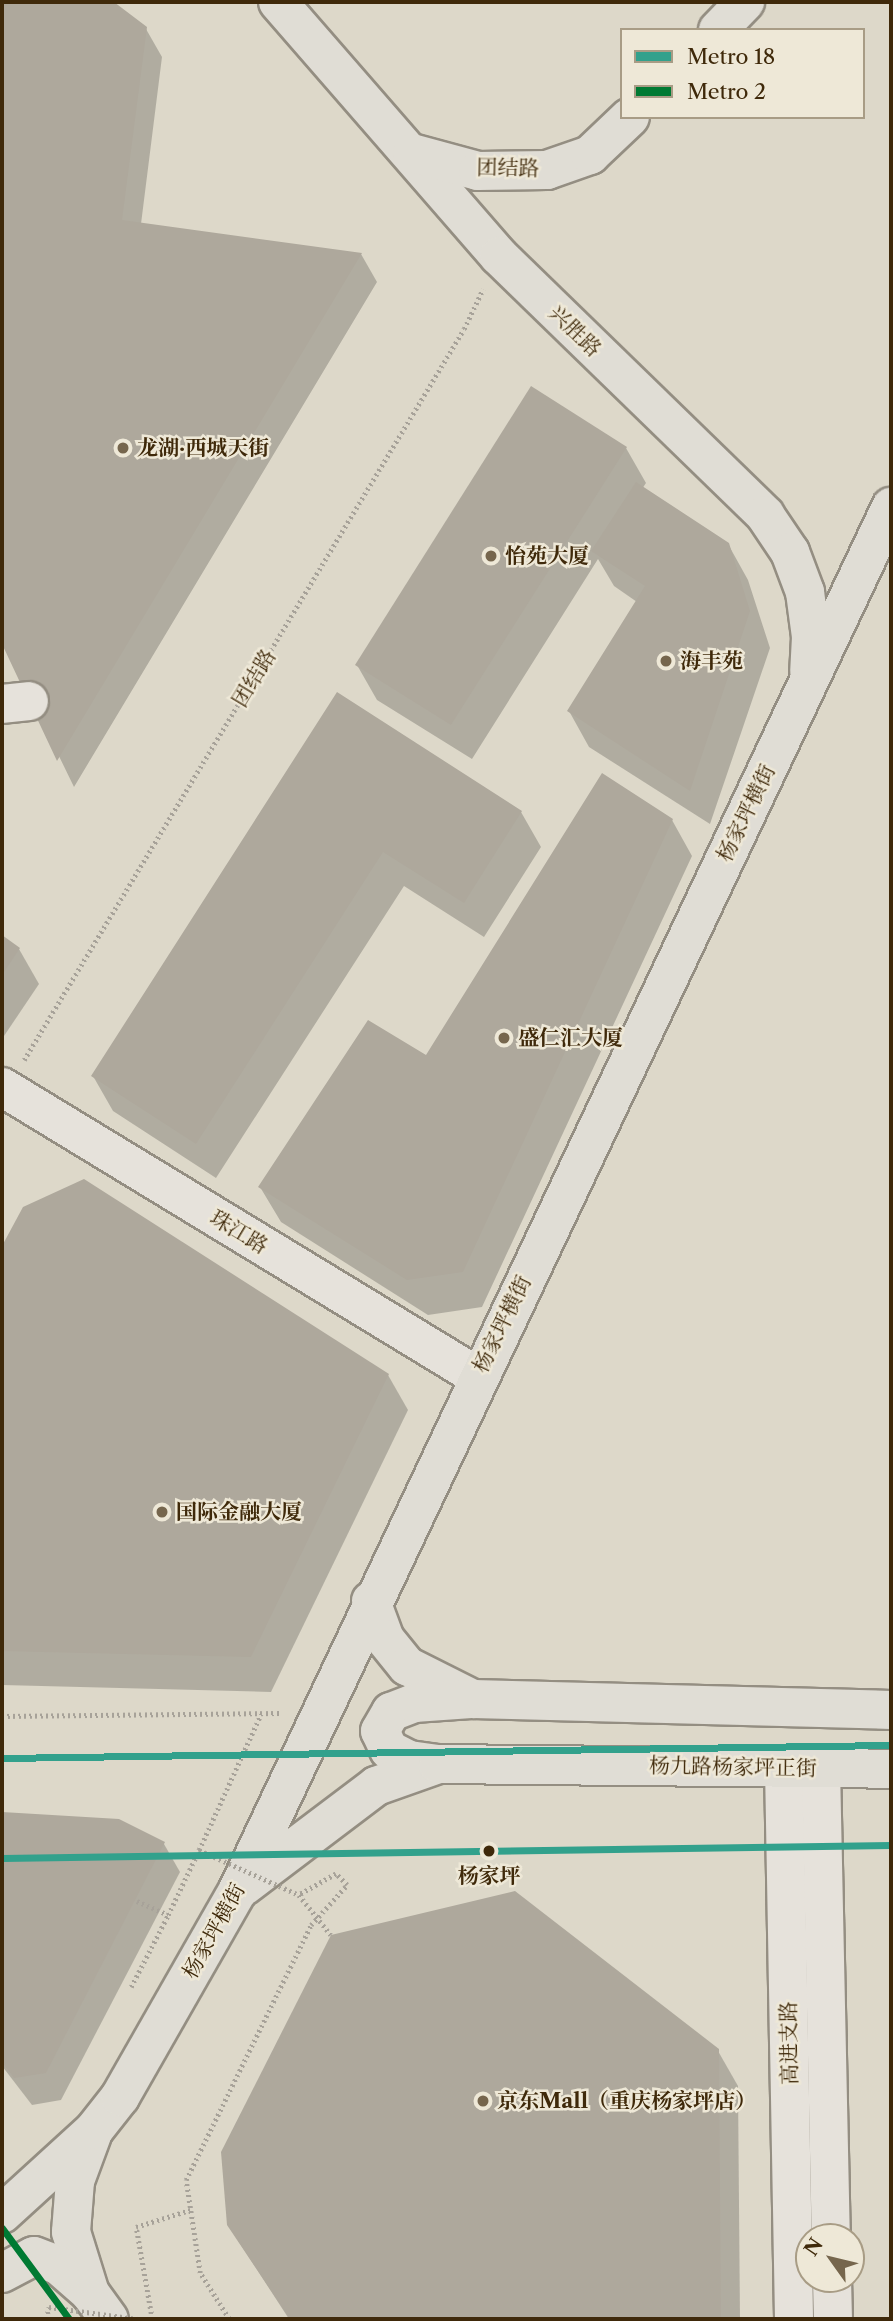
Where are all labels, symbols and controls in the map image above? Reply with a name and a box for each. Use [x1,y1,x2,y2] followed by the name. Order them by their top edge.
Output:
[620,28,865,119] legend
[687,44,775,69] text: Metro 18
[687,79,766,104] text: Metro 2
[476,155,540,181] street label: 团结路
[544,300,606,362] street label: 兴胜路
[137,435,269,461] place label: 龙湖·西城天街
[115,440,131,456] marker: 龙湖·西城天街
[505,543,589,569] place label: 怡苑大厦
[483,548,499,564] marker: 怡苑大厦
[227,645,281,711] street label: 团结路
[680,648,743,674] place label: 海丰苑
[658,653,674,669] marker: 海丰苑
[712,760,780,866] street label: 杨家坪横街
[518,1025,623,1051] place label: 盛仁汇大厦
[496,1030,512,1046] marker: 盛仁汇大厦
[206,1205,272,1259] street label: 珠江路
[468,1271,536,1377] street label: 杨家坪横街
[176,1499,302,1525] place label: 国际金融大厦
[154,1504,170,1520] marker: 国际金融大厦
[649,1753,817,1781] street label: 杨九路杨家坪正街
[479,1841,499,1861] marker: 杨家坪
[458,1863,520,1889] place label: 杨家坪
[178,1879,250,1983] street label: 杨家坪横街
[776,2001,802,2085] street label: 高进支路
[497,2088,756,2114] place label: 京东Mall（重庆杨家坪店）
[475,2093,491,2109] marker: 京东Mall（重庆杨家坪店）
[795,2223,865,2293] north arrow
[800,2234,828,2260] text: N

